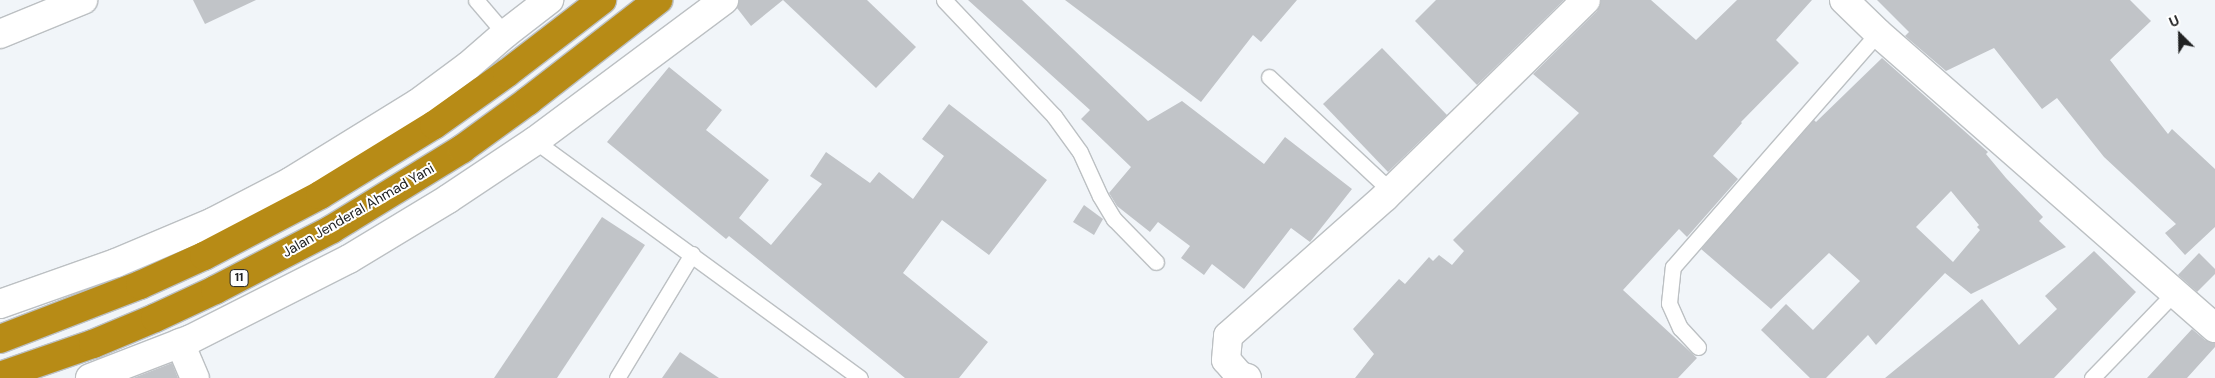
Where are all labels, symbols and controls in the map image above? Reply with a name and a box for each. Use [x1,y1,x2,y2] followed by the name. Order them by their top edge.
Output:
[2155,10,2205,60] north arrow
[2166,11,2182,31] text: U
[279,160,437,260] street label: Jalan Jenderal Ahmad Yani
[229,268,249,288] road number: 11

